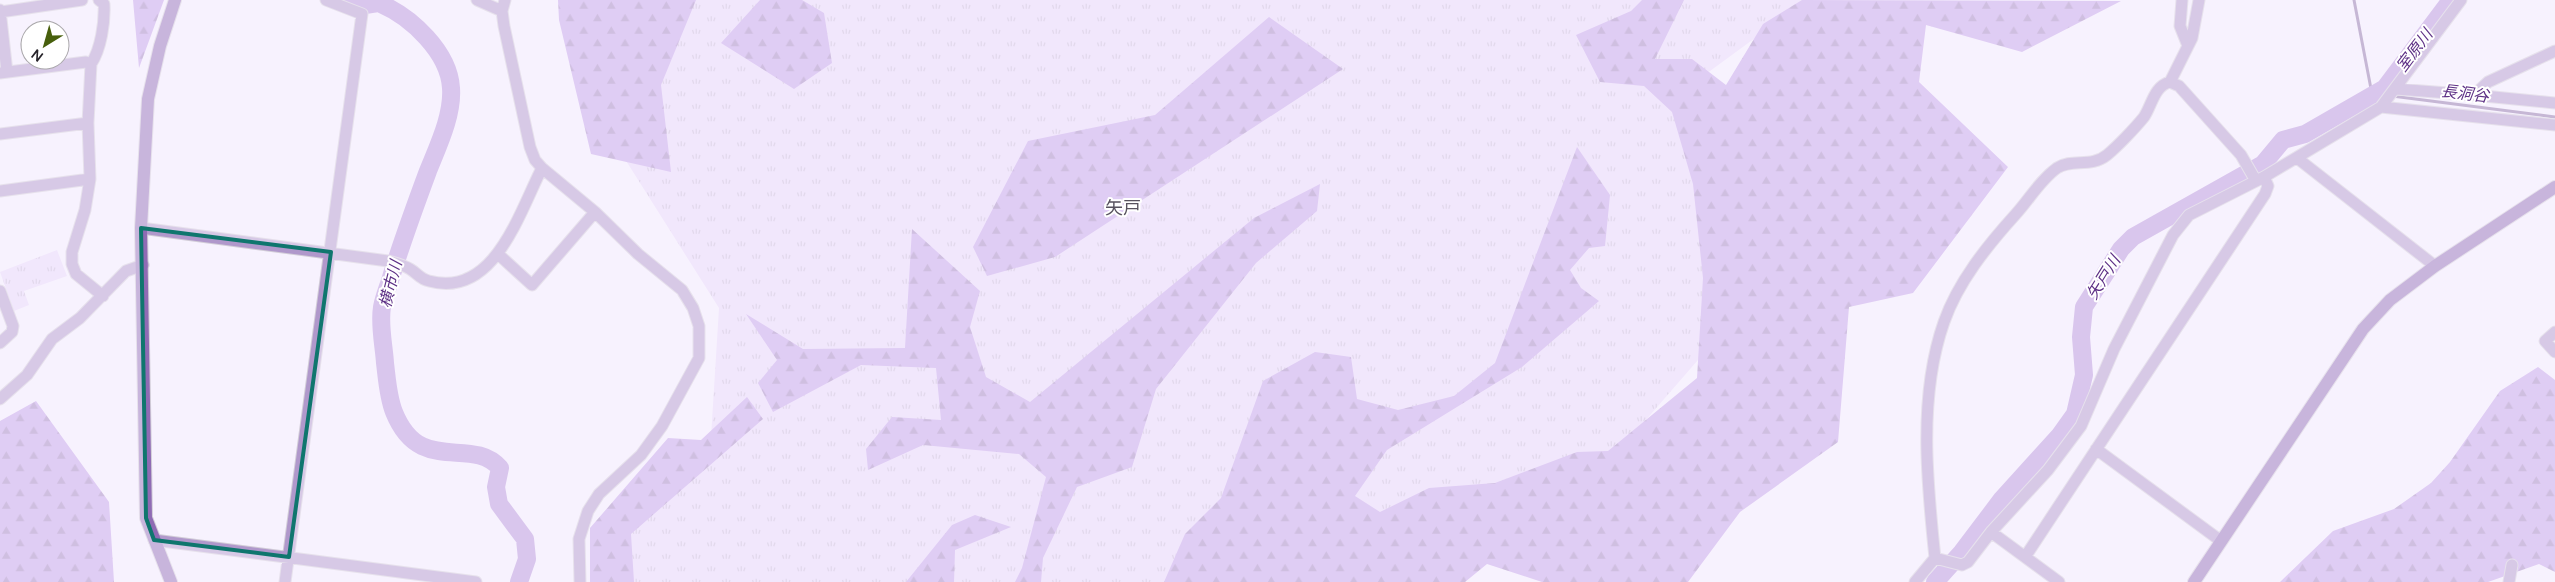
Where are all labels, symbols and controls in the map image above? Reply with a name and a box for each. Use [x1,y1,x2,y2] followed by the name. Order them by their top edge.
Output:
[20,20,70,70] north arrow
[2391,23,2438,76] water label: 室原川
[27,45,47,66] text: N
[2440,79,2492,107] water label: 長洞谷
[1105,195,1141,219] district label: 矢戸
[2081,249,2126,303] water label: 矢戸川
[374,256,407,310] water label: 横市川

